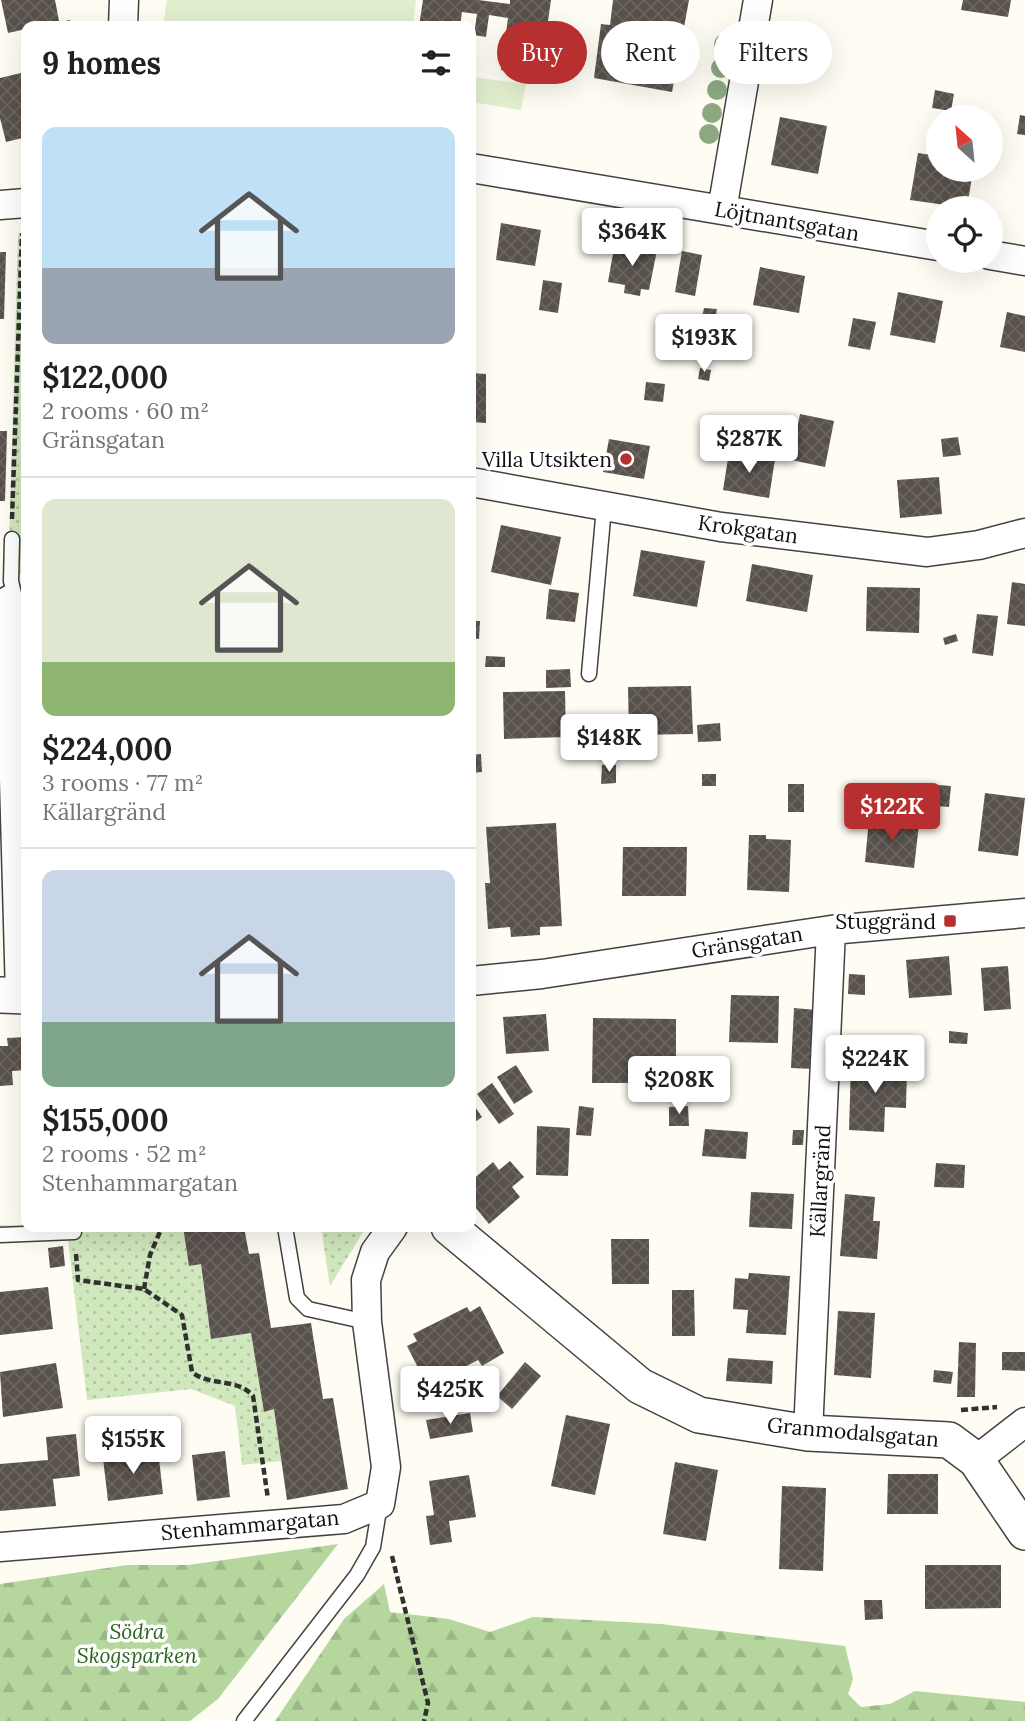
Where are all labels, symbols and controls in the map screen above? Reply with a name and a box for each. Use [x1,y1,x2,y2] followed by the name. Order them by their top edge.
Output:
[497,21,587,84] chip: Buy
[601,21,700,84] chip: Rent
[714,21,832,84] chip: Filters
[42,44,161,82] text: 9 homes
[417,44,455,82] icon: filters
[926,105,1003,182] north arrow
[926,105,1003,273] map controls
[186,173,312,299] icon: home
[713,195,862,247] street label: Löjtnantsgatan
[926,196,1003,273] button: locate
[583,208,681,268] pin: $364K
[598,216,666,245] text: $364K
[655,314,753,374] pin: $193K
[671,322,737,351] text: $193K
[42,358,168,396] text: $122,000
[42,396,209,425] text: 2 rooms · 60 m²
[700,416,798,475] pin: $287K
[716,423,782,452] text: $287K
[42,425,165,454] text: Gränsgatan
[481,446,612,473] place label: Villa Utsikten
[618,451,634,467] marker: Villa Utsikten
[696,509,800,549] street label: Krokgatan
[186,545,312,671] icon: home
[560,714,658,774] pin: $148K
[577,722,641,751] text: $148K
[42,730,172,768] text: $224,000
[42,768,203,797] text: 3 rooms · 77 m²
[843,784,941,843] pin: $122K
[860,791,924,820] text: $122K
[42,797,166,826] text: Källargränd
[835,908,936,935] place label: Stuggränd
[942,913,958,929] marker: Stuggränd
[186,916,312,1042] icon: home
[689,920,805,964] street label: Gränsgatan
[826,1036,924,1095] pin: $224K
[842,1043,909,1072] text: $224K
[630,1056,728,1116] pin: $208K
[644,1064,714,1093] text: $208K
[42,1101,169,1139] text: $155,000
[804,1124,836,1238] street label: Källargränd
[42,1139,207,1168] text: 2 rooms · 52 m²
[42,1168,238,1197] text: Stenhammargatan
[401,1366,499,1426] pin: $425K
[416,1374,484,1403] text: $425K
[766,1411,940,1453] street label: Granmodalsgatan
[84,1416,182,1476] pin: $155K
[101,1424,165,1453] text: $155K
[160,1504,341,1546] street label: Stenhammargatan
[77,1618,197,1669] park label: Södra Skogsparken

